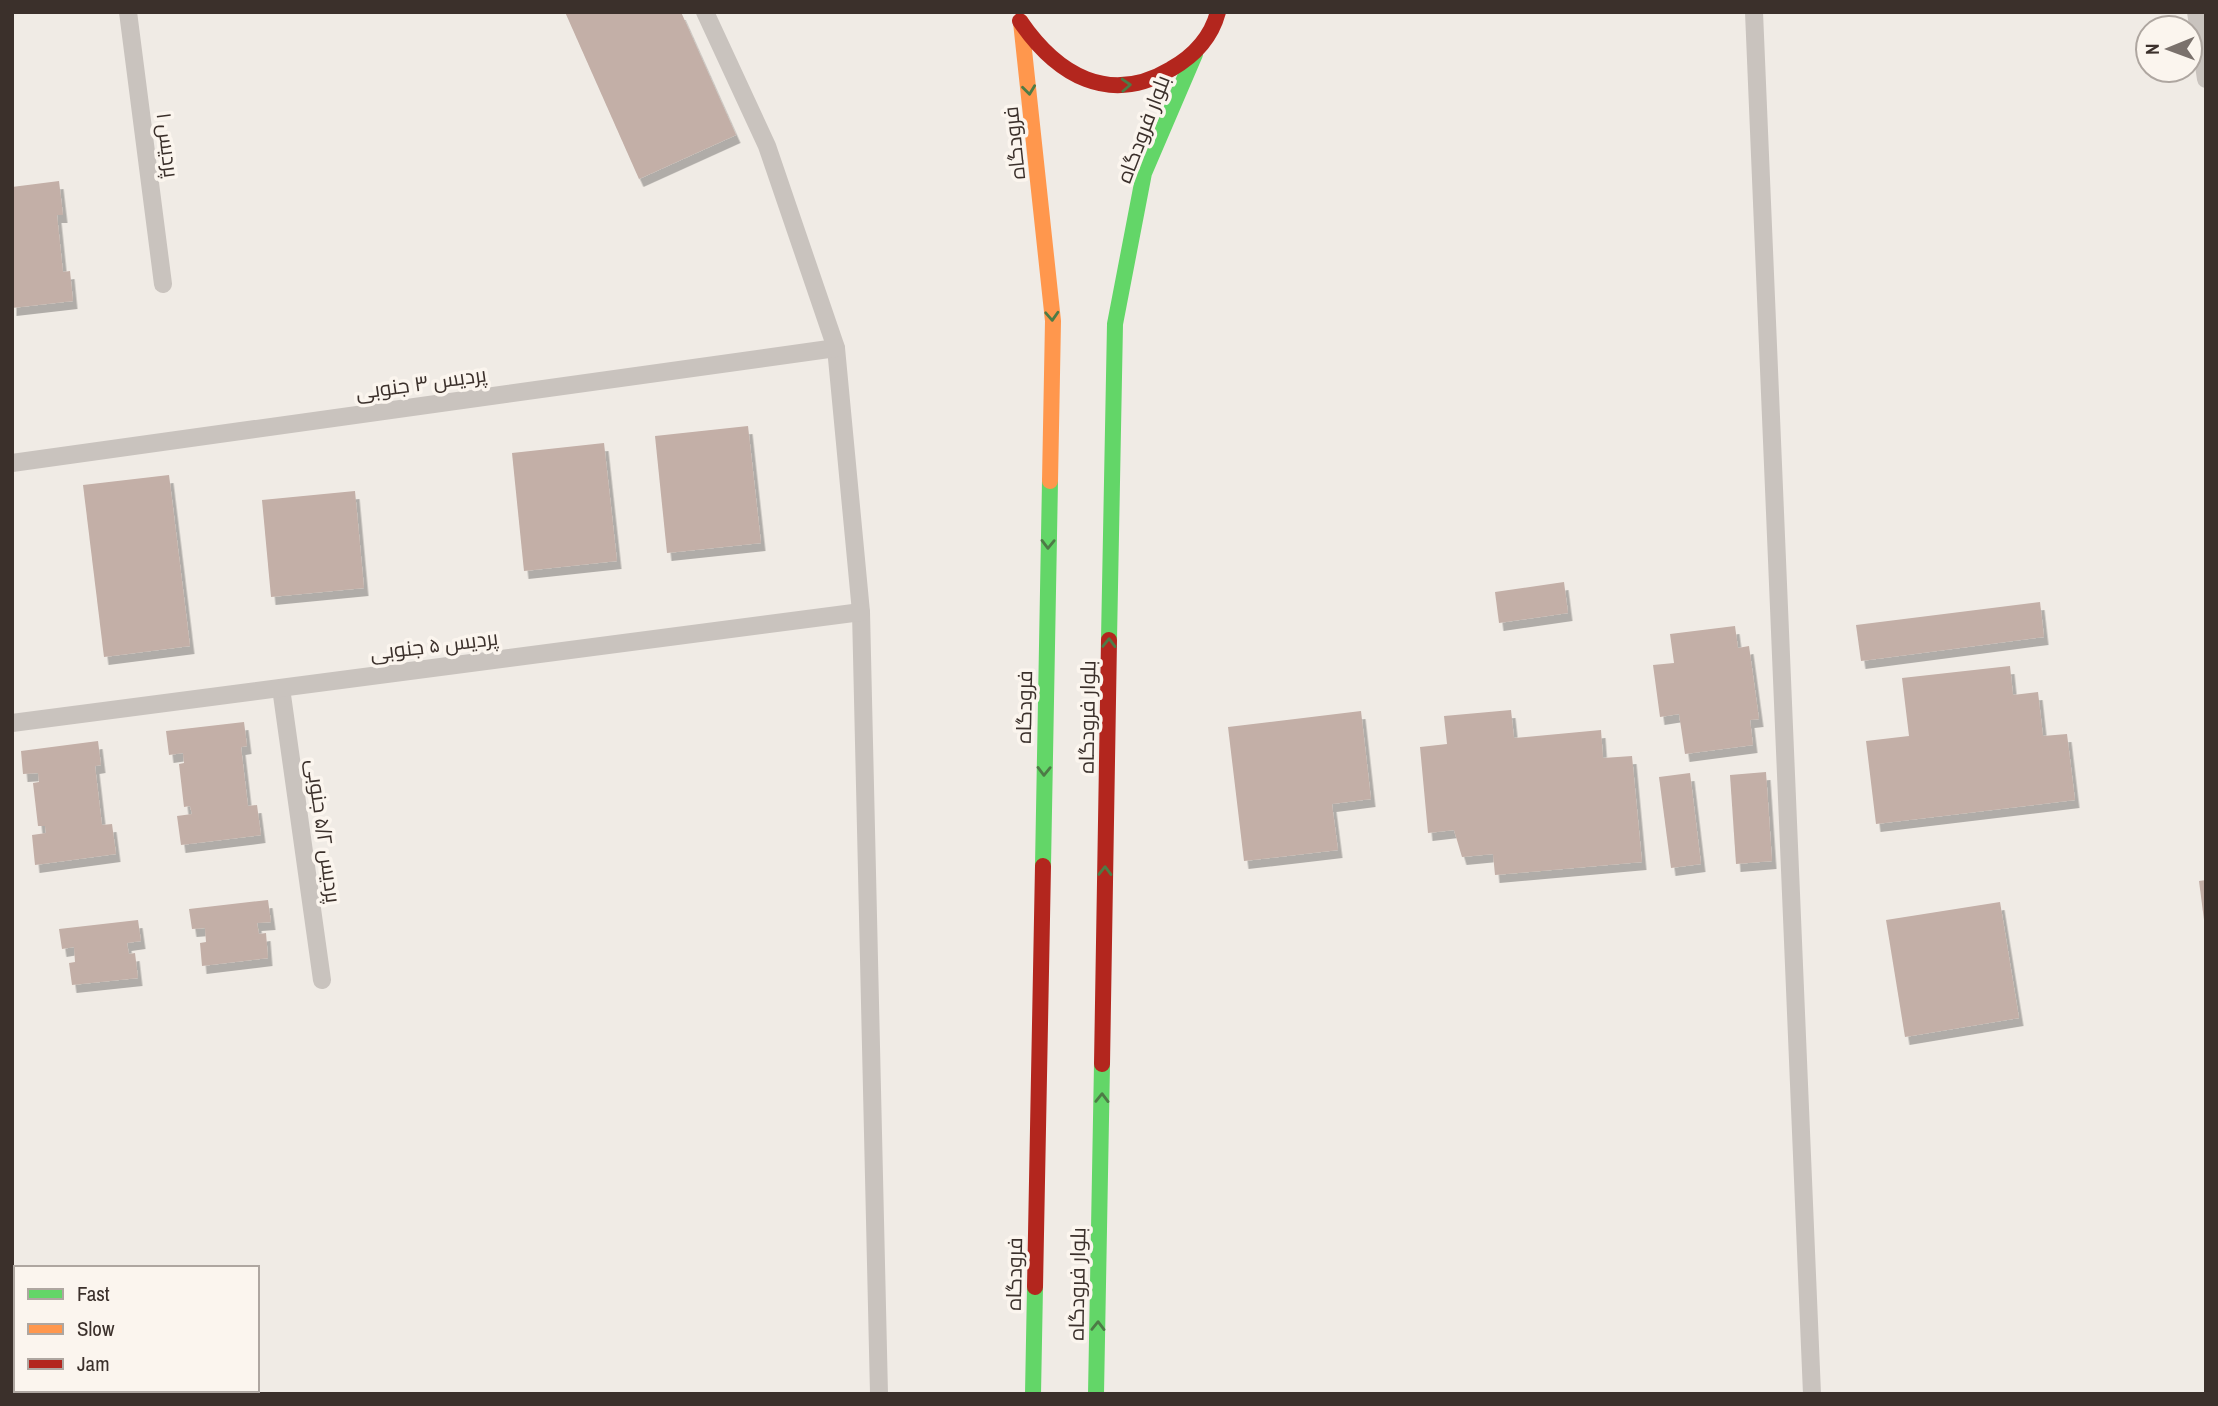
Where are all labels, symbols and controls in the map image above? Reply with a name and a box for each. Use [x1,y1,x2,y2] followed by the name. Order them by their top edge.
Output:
[2134,14,2204,84] north arrow
[2139,43,2165,55] text: N
[1109,71,1177,187] street label: بلوار فرودگاه
[1121,77,1132,92] one-way arrow
[1021,84,1036,96] one-way arrow
[996,105,1032,181] street label: فرودگاه
[150,111,186,179] street label: پردیس ۱
[1044,311,1059,322] one-way arrow
[354,359,489,407] street label: پردیس ۳ جنوبی
[1041,538,1056,549] one-way arrow
[368,623,500,667] street label: پردیس ۵ جنوبی
[1102,637,1117,648] one-way arrow
[1072,660,1102,774] street label: بلوار فرودگاه
[1009,670,1039,744] street label: فرودگاه
[300,757,348,905] street label: پردیس ۵/۲ جنوبی
[1037,766,1052,777] one-way arrow
[1098,865,1113,876] one-way arrow
[1094,1092,1109,1103] one-way arrow
[1062,1227,1092,1341] street label: بلوار فرودگاه
[999,1237,1029,1311] street label: فرودگاه
[14,1266,259,1392] legend
[77,1279,110,1308] text: Fast
[77,1314,115,1343] text: Slow
[1090,1320,1105,1331] one-way arrow
[77,1349,110,1378] text: Jam

